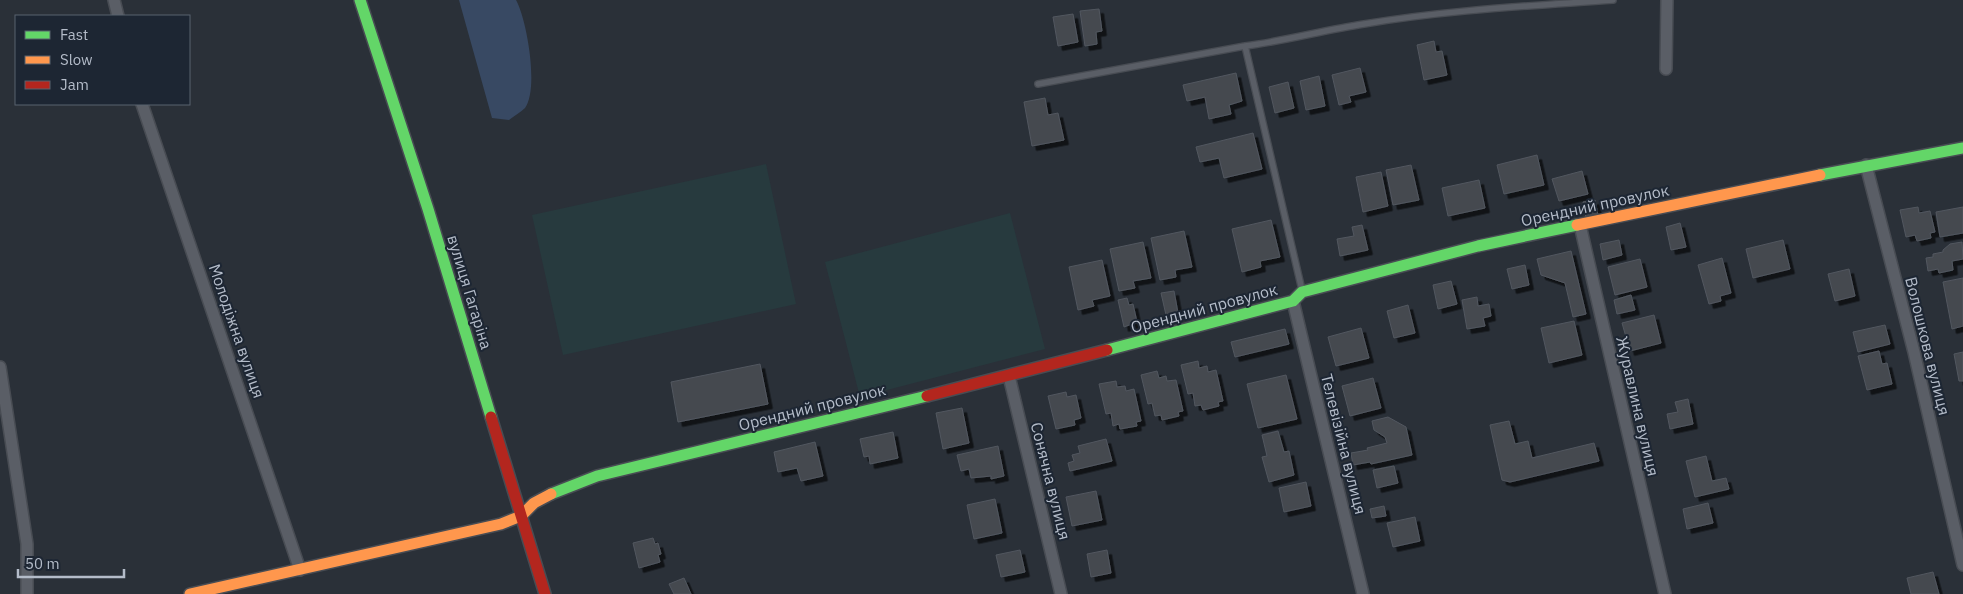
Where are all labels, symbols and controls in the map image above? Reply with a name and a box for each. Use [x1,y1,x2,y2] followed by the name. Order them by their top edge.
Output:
[15,15,190,105] legend
[60,25,88,44] text: Fast
[60,50,93,69] text: Slow
[60,75,89,94] text: Jam
[1519,179,1671,230] street label: Орендний провулок
[443,232,497,352] street label: вулиця Гагаріна
[205,261,269,401] street label: Молодіжна вулиця
[1901,275,1955,417] street label: Волошкова вулиця
[1128,279,1280,337] street label: Орендний провулок
[1612,334,1664,478] street label: Журавлина вулиця
[1317,372,1371,516] street label: Телевізійна вулиця
[736,379,888,435] street label: Орендний провулок
[1027,420,1075,542] street label: Сонячна вулиця
[18,546,124,578] scale bar
[25,554,60,573] text: 50 m

